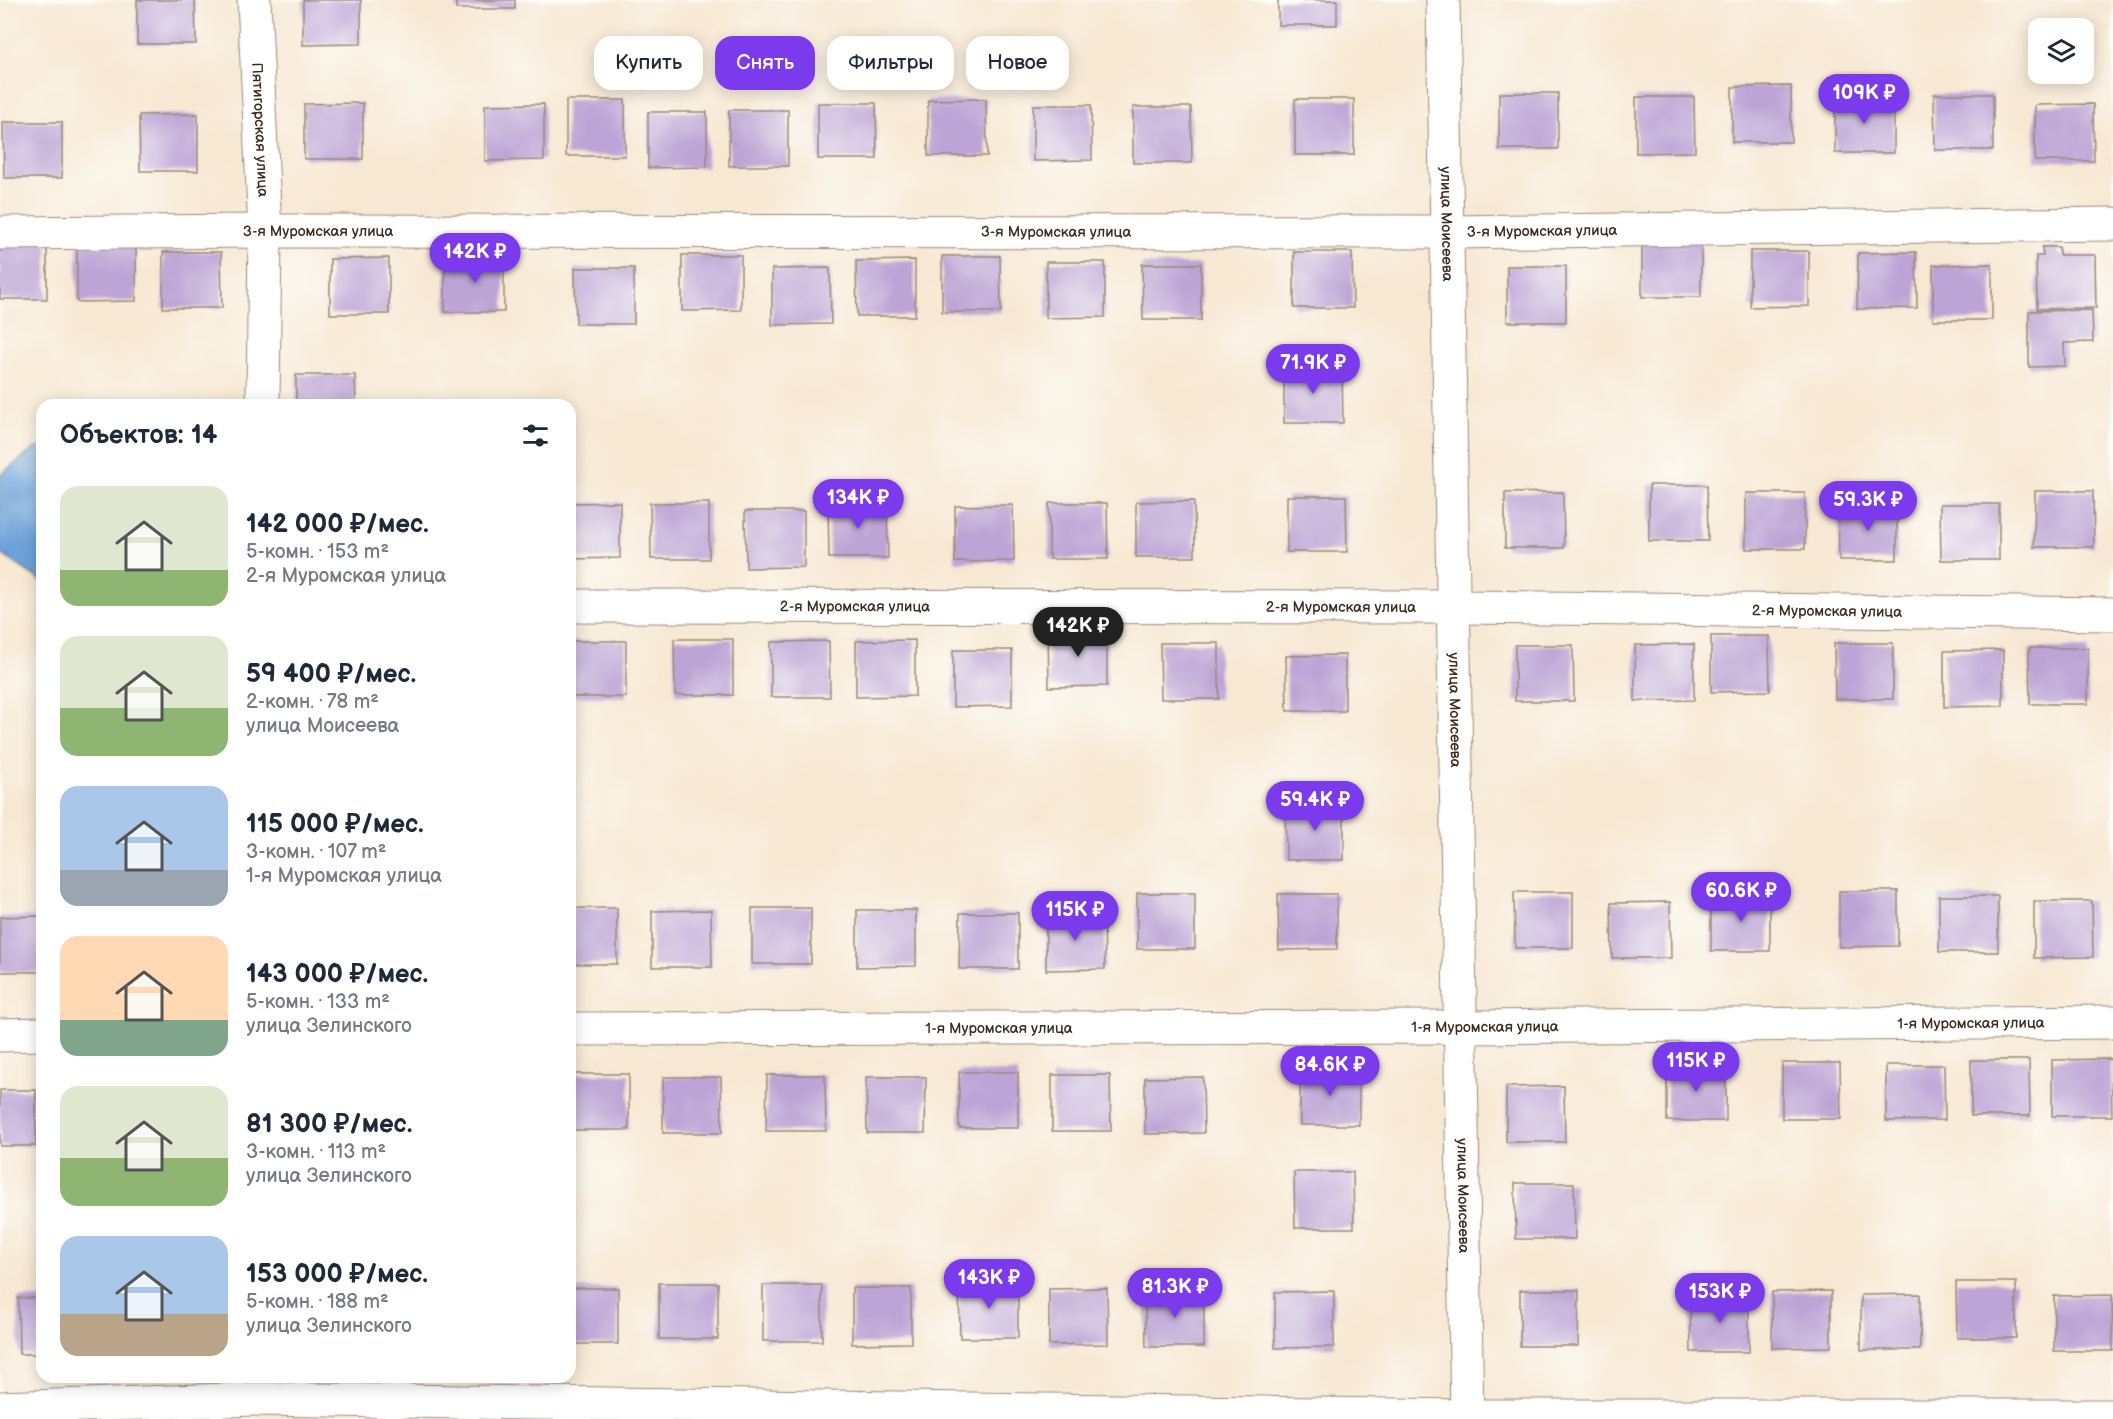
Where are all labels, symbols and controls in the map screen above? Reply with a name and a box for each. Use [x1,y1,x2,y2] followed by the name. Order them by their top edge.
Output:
[2028,18,2094,84] map controls
[2028,18,2094,84] button: layers
[594,36,703,90] chip: Купить
[715,36,815,90] chip: Снять
[827,36,954,90] chip: Фильтры
[966,36,1069,90] chip: Новое
[247,62,272,198] street label: Пятигорская улица
[1815,74,1913,125] pin: 109K ₽
[1832,81,1896,105] text: 109K ₽
[1436,166,1457,282] street label: улица Моисеева
[1467,221,1618,242] street label: 3-я Муромская улица
[243,222,393,241] street label: 3-я Муромская улица
[981,223,1131,242] street label: 3-я Муромская улица
[426,233,524,284] pin: 142K ₽
[444,240,506,264] text: 142K ₽
[1258,344,1368,395] pin: 71.9K ₽
[1280,351,1346,375] text: 71.9K ₽
[519,419,552,452] icon: filters
[60,420,217,451] text: Объектов: 14
[809,479,907,530] pin: 134K ₽
[1813,481,1923,532] pin: 59.3K ₽
[827,486,889,510] text: 134K ₽
[1833,488,1903,512] text: 59.3K ₽
[246,509,429,540] text: 142 000 ₽/мес.
[108,510,180,582] icon: home
[246,540,389,564] text: 5-комн. · 153 m²
[246,564,446,588] text: 2-я Муромская улица
[780,597,930,616] street label: 2-я Муромская улица
[1266,598,1416,617] street label: 2-я Муромская улица
[1752,601,1902,622] street label: 2-я Муромская улица
[1029,607,1127,658] pin: 142K ₽
[1047,614,1109,638] text: 142K ₽
[1444,652,1465,768] street label: улица Моисеева
[246,659,416,690] text: 59 400 ₽/мес.
[108,660,180,732] icon: home
[246,690,379,714] text: 2-комн. · 78 m²
[246,714,399,738] text: улица Моисеева
[1260,781,1370,832] pin: 59.4K ₽
[1280,788,1350,812] text: 59.4K ₽
[246,809,424,840] text: 115 000 ₽/мес.
[108,810,180,882] icon: home
[246,840,387,864] text: 3-комн. · 107 m²
[246,864,442,888] text: 1-я Муромская улица
[1686,872,1796,923] pin: 60.6K ₽
[1705,879,1777,903] text: 60.6K ₽
[1026,891,1124,942] pin: 115K ₽
[1045,898,1105,922] text: 115K ₽
[246,959,428,990] text: 143 000 ₽/мес.
[108,960,180,1032] icon: home
[246,990,390,1014] text: 5-комн. · 133 m²
[246,1014,412,1038] text: улица Зелинского
[1897,1014,2045,1034] street label: 1-я Муромская улица
[1411,1017,1559,1037] street label: 1-я Муромская улица
[925,1019,1073,1038] street label: 1-я Муромская улица
[1647,1042,1745,1093] pin: 115K ₽
[1275,1046,1385,1097] pin: 84.6K ₽
[1666,1049,1726,1073] text: 115K ₽
[1295,1053,1365,1077] text: 84.6K ₽
[246,1109,412,1140] text: 81 300 ₽/мес.
[108,1110,180,1182] icon: home
[1452,1138,1473,1254] street label: улица Моисеева
[246,1140,386,1164] text: 3-комн. · 113 m²
[246,1164,412,1188] text: улица Зелинского
[246,1259,428,1290] text: 153 000 ₽/мес.
[940,1259,1038,1310] pin: 143K ₽
[108,1260,180,1332] icon: home
[958,1266,1020,1290] text: 143K ₽
[1120,1268,1230,1319] pin: 81.3K ₽
[1671,1273,1769,1324] pin: 153K ₽
[1141,1275,1209,1299] text: 81.3K ₽
[1689,1280,1751,1304] text: 153K ₽
[246,1290,389,1314] text: 5-комн. · 188 m²
[246,1314,412,1338] text: улица Зелинского

